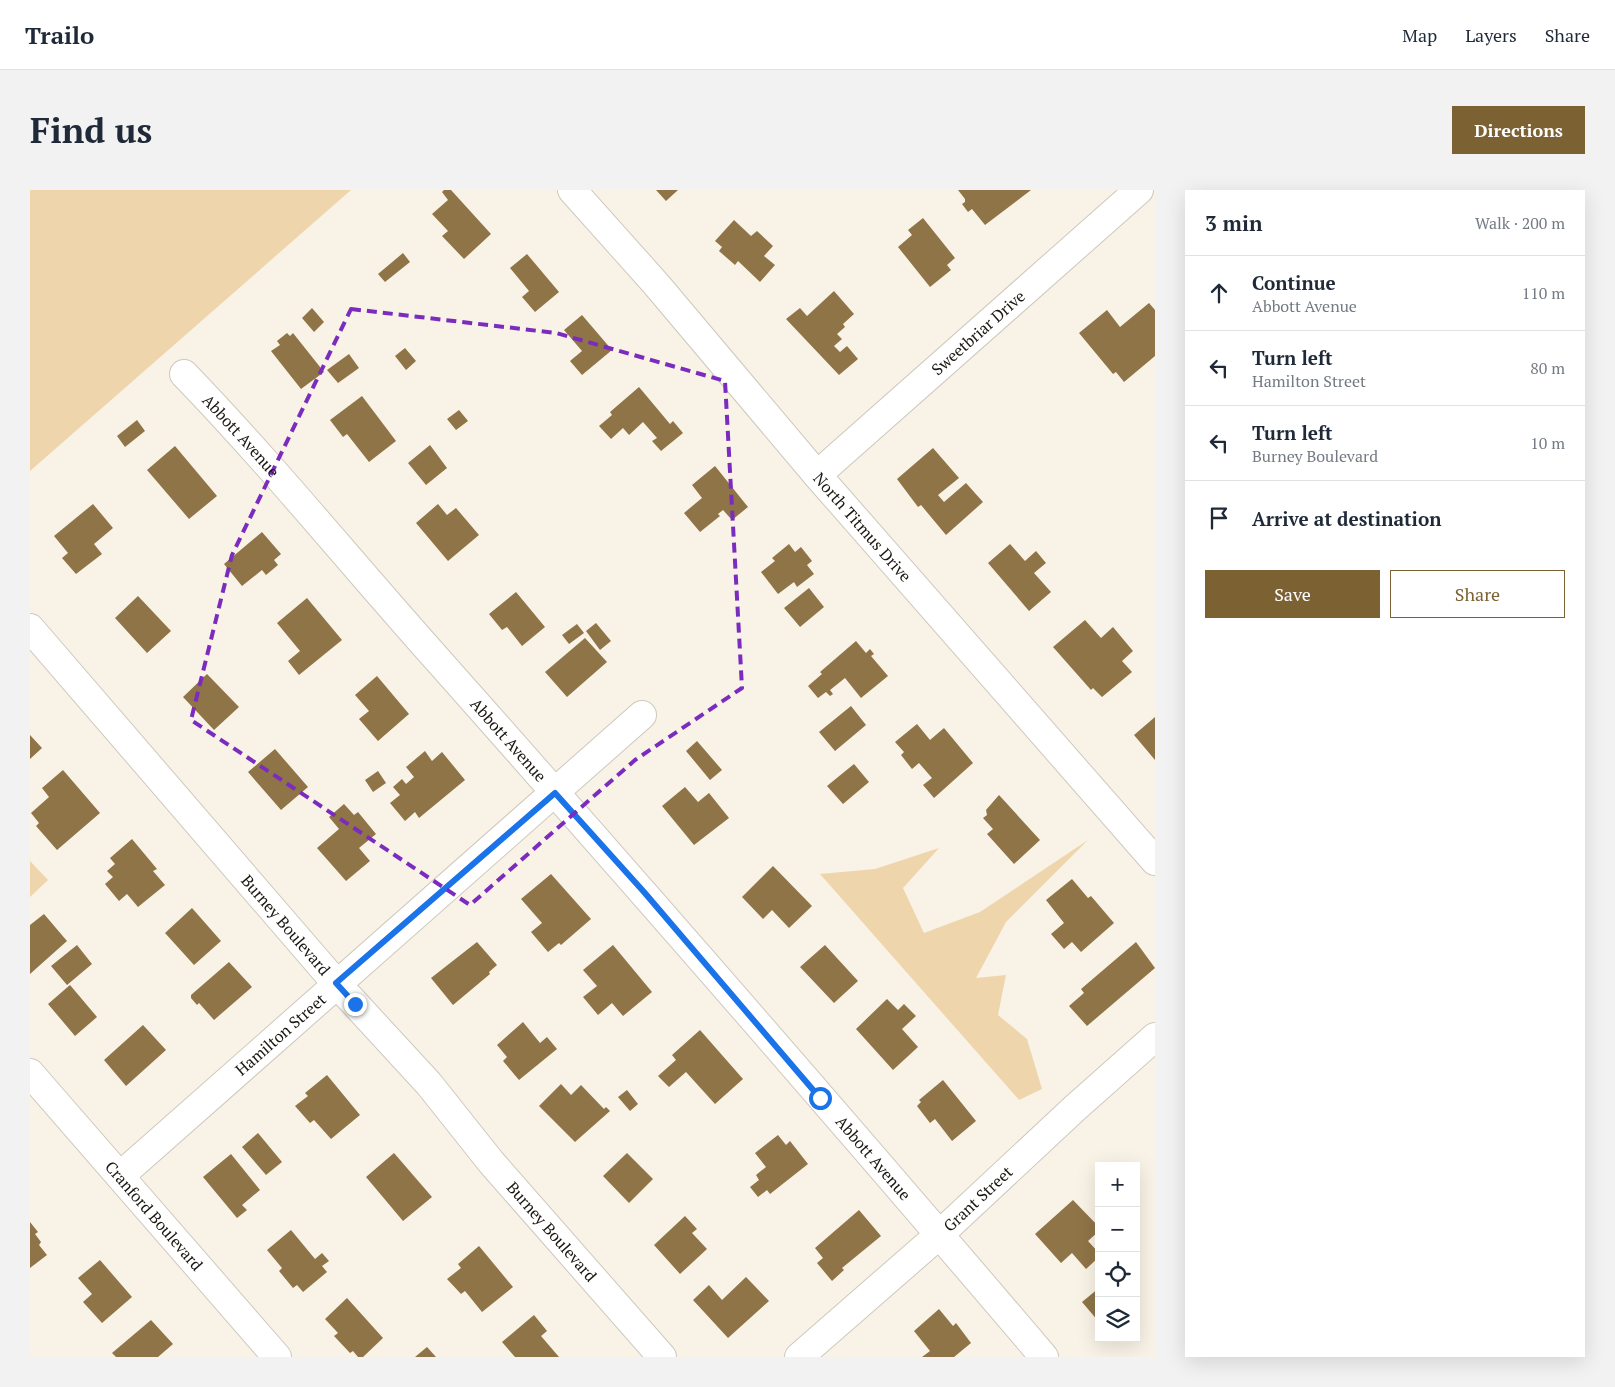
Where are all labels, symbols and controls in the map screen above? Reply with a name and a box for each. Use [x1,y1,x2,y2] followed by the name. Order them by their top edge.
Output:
[25,19,94,51] text: Trailo
[1402,23,1437,47] text: Map
[1465,23,1517,47] text: Layers
[1545,23,1590,47] text: Share
[1452,106,1585,154] button: Directions
[30,107,152,153] text: Find us
[1205,209,1262,237] text: 3 min
[1475,212,1565,234] text: Walk · 200 m
[1252,270,1336,295] text: Continue
[1205,279,1233,307] icon: ahead
[1522,282,1565,304] text: 110 m
[926,285,1030,380] street label: Sweetbriar Drive
[1252,295,1357,317] text: Abbott Avenue
[1252,345,1333,370] text: Turn left
[1205,354,1233,382] icon: left
[1530,357,1565,379] text: 80 m
[1252,370,1366,392] text: Hamilton Street
[198,389,285,482] street label: Abbott Avenue
[1252,420,1333,445] text: Turn left
[1205,429,1233,457] icon: left
[1530,432,1565,454] text: 10 m
[1252,445,1378,467] text: Burney Boulevard
[809,468,916,586] street label: North Titmus Drive
[1205,504,1233,532] icon: arrive
[1252,506,1441,531] text: Arrive at destination
[1205,570,1380,618] button: Save
[1390,570,1565,618] button: Share
[466,693,552,786] street label: Abbott Avenue
[236,870,336,980] street label: Burney Boulevard
[230,988,331,1080] street label: Hamilton Street
[344,993,367,1016] route end
[809,1087,832,1110] route start
[831,1111,916,1205] street label: Abbott Avenue
[100,1156,208,1275] street label: Cranford Boulevard
[939,1161,1017,1236] street label: Grant Street
[1095,1162,1140,1342] map controls
[1095,1162,1140,1207] button: +
[502,1177,602,1286] street label: Burney Boulevard
[1095,1207,1140,1252] button: −
[1095,1252,1140,1297] button: locate
[1095,1297,1140,1342] button: layers

